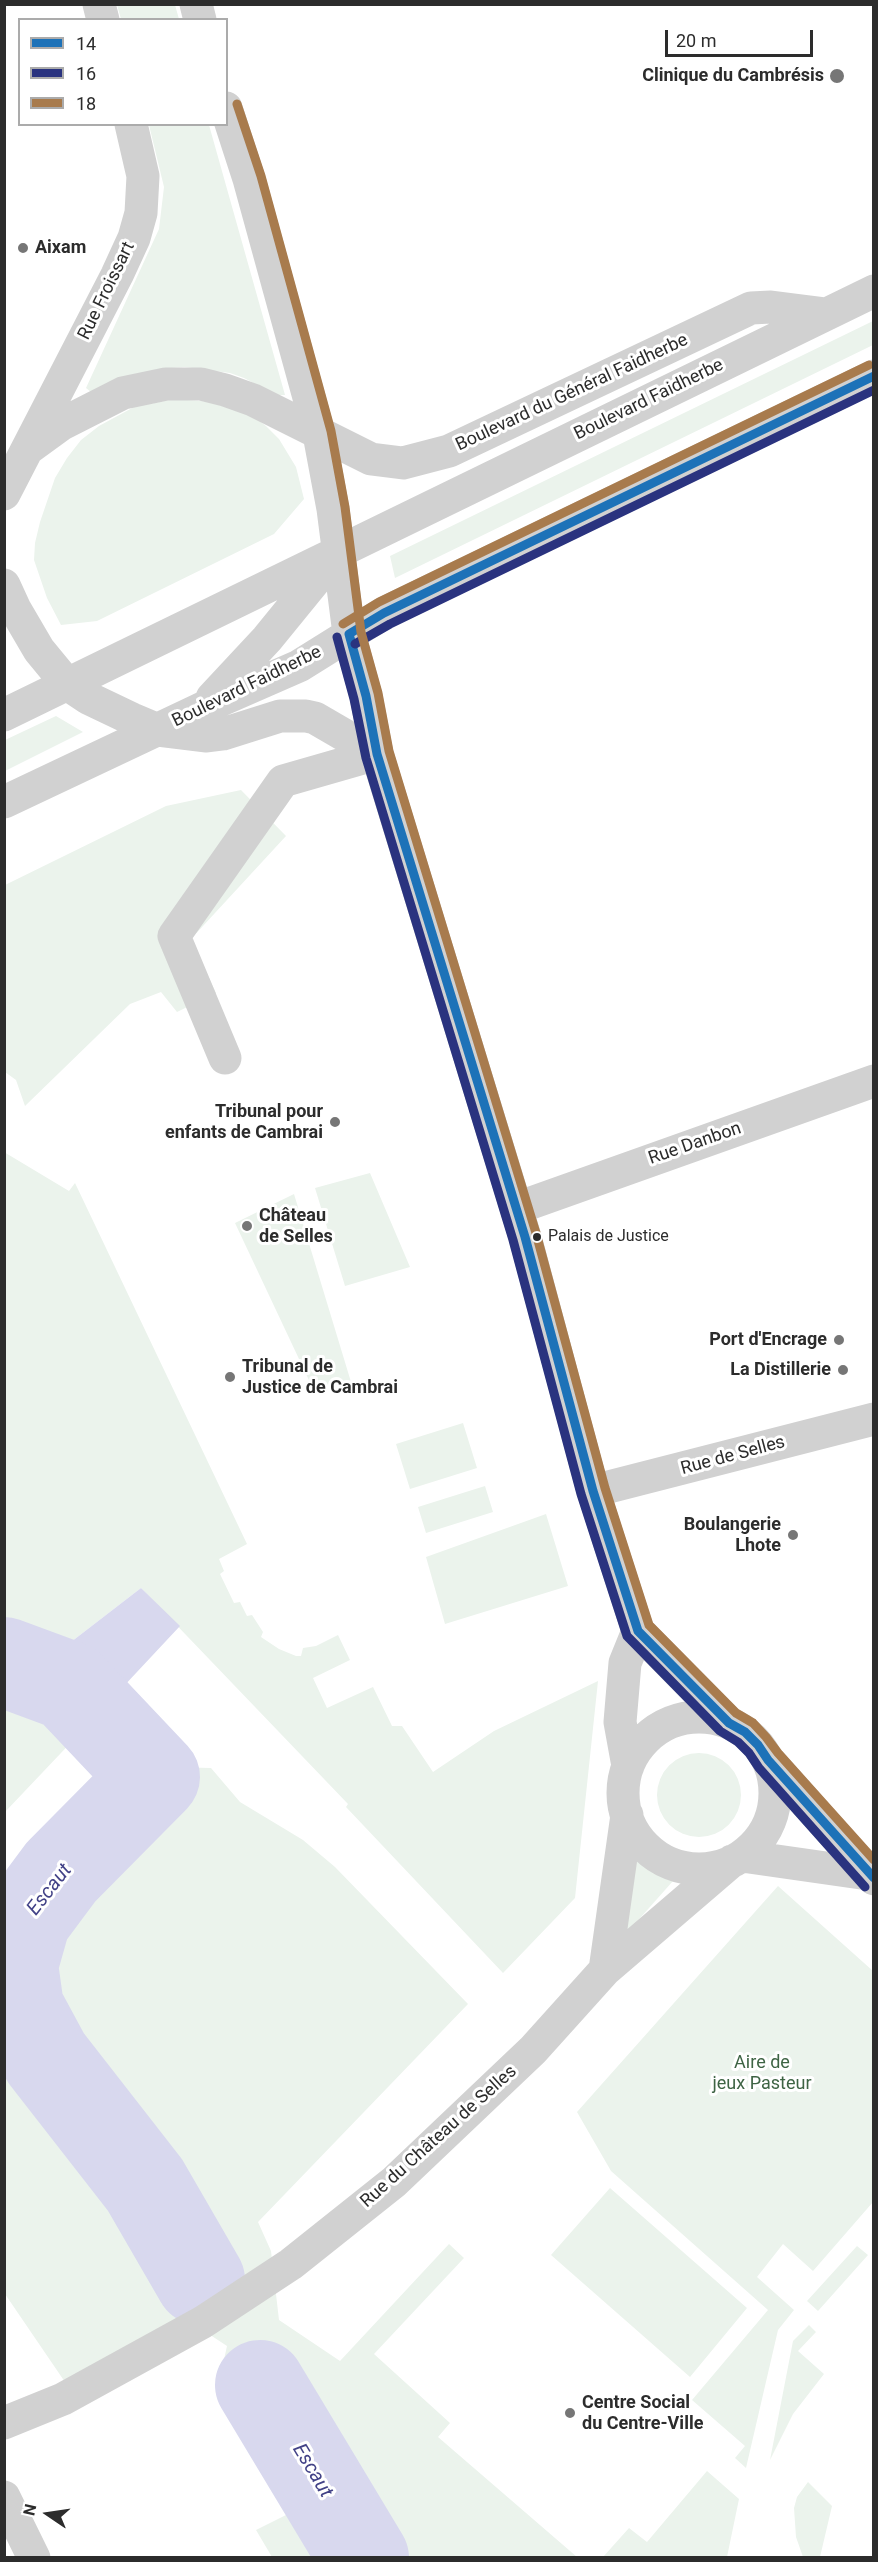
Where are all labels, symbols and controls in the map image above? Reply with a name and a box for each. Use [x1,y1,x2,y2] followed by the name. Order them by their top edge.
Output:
[18,18,228,126] legend
[668,18,816,56] scale bar
[676,30,716,51] text: 20 m
[76,33,96,54] text: 14
[76,63,96,84] text: 16
[642,65,824,87] place label: Clinique du Cambrésis
[828,67,846,85] marker: Clinique du Cambrésis
[76,93,96,114] text: 18
[35,237,86,259] place label: Aixam
[74,239,140,343] street label: Rue Froissart
[16,241,30,255] marker: Aixam
[453,330,691,456] street label: Boulevard du Général Faidherbe
[571,354,727,446] street label: Boulevard Faidherbe
[169,641,325,733] street label: Boulevard Faidherbe
[165,1101,323,1144] place label: Tribunal pour enfants de Cambrai
[328,1115,342,1129] marker: Tribunal pour enfants de Cambrai
[646,1118,744,1170] street label: Rue Danbon
[259,1205,333,1248] place label: Château de Selles
[240,1219,254,1233] marker: Château de Selles
[548,1227,669,1247] place label: Palais de Justice
[531,1231,543,1243] marker: Palais de Justice
[709,1329,827,1351] place label: Port d'Encrage
[832,1333,846,1347] marker: Port d'Encrage
[242,1356,398,1398] place label: Tribunal de Justice de Cambrai
[730,1359,831,1381] place label: La Distillerie
[836,1363,850,1377] marker: La Distillerie
[223,1370,237,1384] marker: Tribunal de Justice de Cambrai
[679,1432,787,1480] street label: Rue de Selles
[684,1514,781,1556] place label: Boulangerie Lhote
[786,1528,800,1542] marker: Boulangerie Lhote
[22,1859,78,1921] water label: Escaut
[713,2052,811,2094] park label: Aire de jeux Pasteur
[357,2061,521,2213] street label: Rue du Château de Selles
[582,2392,703,2434] place label: Centre Social du Centre-Ville
[563,2406,577,2420] marker: Centre Social du Centre-Ville
[287,2440,337,2502] water label: Escaut
[18,2484,78,2544] north arrow
[19,2502,40,2517] text: N

